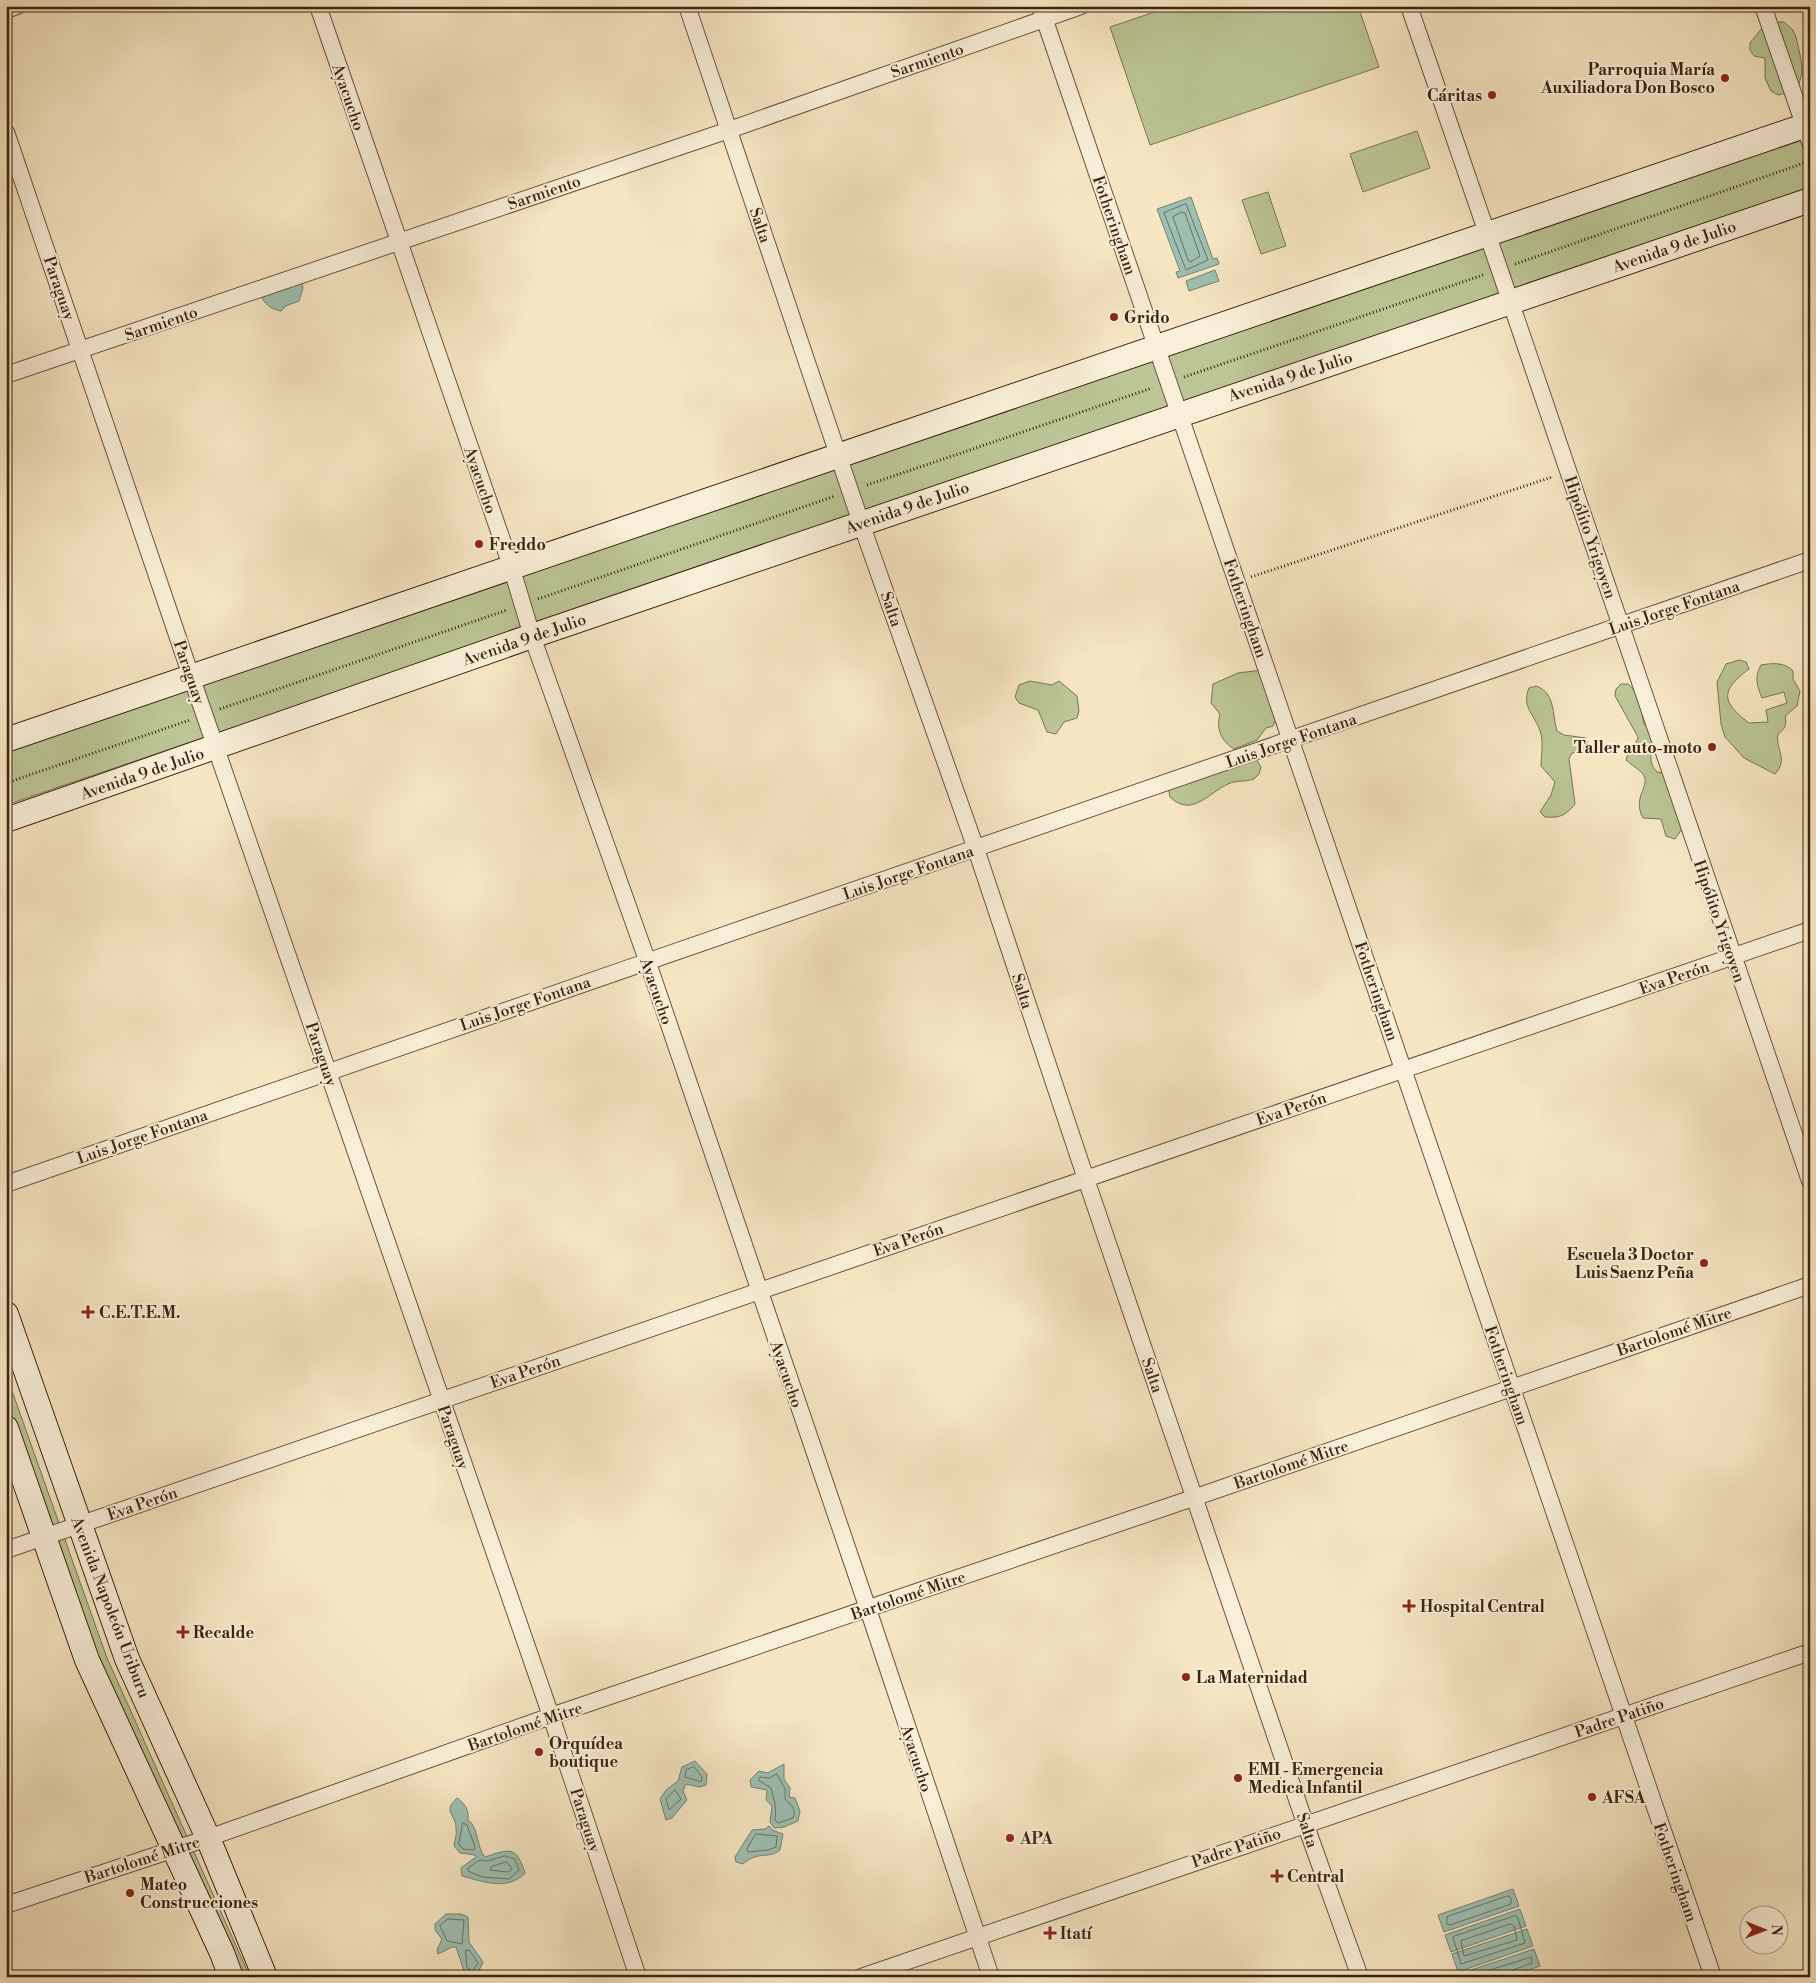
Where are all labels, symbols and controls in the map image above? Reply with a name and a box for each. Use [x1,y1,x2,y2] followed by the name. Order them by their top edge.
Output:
[888,39,966,83] street label: Sarmiento
[327,60,369,133] street label: Ayacucho
[1540,60,1715,98] place label: Parroquia María Auxiliadora Don Bosco
[1719,72,1731,84] marker: Parroquia María Auxiliadora Don Bosco
[1427,86,1482,106] place label: Cáritas
[1486,89,1498,101] marker: Cáritas
[505,171,583,215] street label: Sarmiento
[1088,173,1140,278] street label: Fotheringham
[745,205,776,246] street label: Salta
[1609,216,1739,278] street label: Avenida 9 de Julio
[39,254,79,323] street label: Paraguay
[122,302,200,346] street label: Sarmiento
[1124,308,1170,328] place label: Grido
[1108,311,1120,323] marker: Grido
[1225,347,1355,407] street label: Avenida 9 de Julio
[459,443,501,516] street label: Ayacucho
[1560,473,1621,602] street label: Hipólito Yrigoyen
[842,477,972,539] street label: Avenida 9 de Julio
[489,535,546,555] place label: Freddo
[473,538,485,550] marker: Freddo
[1219,556,1271,661] street label: Fotheringham
[1606,576,1743,640] street label: Luis Jorge Fontana
[876,589,907,630] street label: Salta
[459,609,589,671] street label: Avenida 9 de Julio
[169,638,209,707] street label: Paraguay
[1223,709,1360,773] street label: Luis Jorge Fontana
[1574,738,1702,758] place label: Taller auto-moto
[1706,741,1718,753] marker: Taller auto-moto
[77,743,207,805] street label: Avenida 9 de Julio
[840,841,977,905] street label: Luis Jorge Fontana
[1689,857,1750,986] street label: Hipólito Yrigoyen
[1350,939,1402,1044] street label: Fotheringham
[635,954,677,1027] street label: Ayacucho
[1637,956,1713,999] street label: Eva Perón
[1007,971,1037,1012] street label: Salta
[457,972,594,1036] street label: Luis Jorge Fontana
[301,1020,341,1089] street label: Paraguay
[1254,1087,1330,1130] street label: Eva Perón
[74,1105,211,1169] street label: Luis Jorge Fontana
[871,1218,947,1261] street label: Eva Perón
[1567,1245,1694,1283] place label: Escuela 3 Doctor Luis Saenz Peña
[1698,1257,1710,1269] marker: Escuela 3 Doctor Luis Saenz Peña
[99,1303,180,1323] place label: C.E.T.E.M.
[1613,1303,1734,1361] street label: Bartolomé Mitre
[81,1305,95,1319] marker: C.E.T.E.M.
[1480,1323,1532,1428] street label: Fotheringham
[765,1337,807,1410] street label: Ayacucho
[488,1350,564,1393] street label: Eva Perón
[1137,1355,1168,1396] street label: Salta
[433,1403,473,1472] street label: Paraguay
[1230,1436,1351,1494] street label: Bartolomé Mitre
[105,1482,181,1525] street label: Eva Perón
[66,1513,154,1701] street label: Avenida Napoleón Uriburu
[847,1567,968,1625] street label: Bartolomé Mitre
[1420,1597,1545,1617] place label: Hospital Central
[1402,1599,1416,1613] marker: Hospital Central
[193,1623,255,1643] place label: Recalde
[177,1626,189,1638] marker: Recalde
[1196,1668,1308,1688] place label: La Maternidad
[1180,1671,1192,1683] marker: La Maternidad
[1572,1693,1667,1743] street label: Padre Patiño
[464,1698,585,1756] street label: Bartolomé Mitre
[895,1721,936,1794] street label: Ayacucho
[549,1734,623,1772] place label: Orquídea boutique
[533,1746,545,1758] marker: Orquídea boutique
[1248,1760,1384,1798] place label: EMI - Emergencia Medica Infantil
[1232,1772,1244,1784] marker: EMI - Emergencia Medica Infantil
[565,1786,605,1855] street label: Paraguay
[1601,1788,1646,1808] place label: AFSA
[1586,1791,1598,1803] marker: AFSA
[1292,1810,1323,1851] street label: Salta
[1649,1820,1701,1925] street label: Fotheringham
[1189,1823,1284,1873] street label: Padre Patiño
[1019,1829,1053,1849] place label: APA
[81,1832,202,1888] street label: Bartolomé Mitre
[1004,1832,1016,1844] marker: APA
[1287,1867,1345,1887] place label: Central
[1271,1870,1283,1882] marker: Central
[140,1875,258,1913] place label: Mateo Construcciones
[124,1887,136,1899] marker: Mateo Construcciones
[1738,1906,1788,1956] north arrow
[1060,1924,1093,1944] place label: Itatí
[1767,1925,1785,1936] text: N
[1044,1927,1056,1939] marker: Itatí

